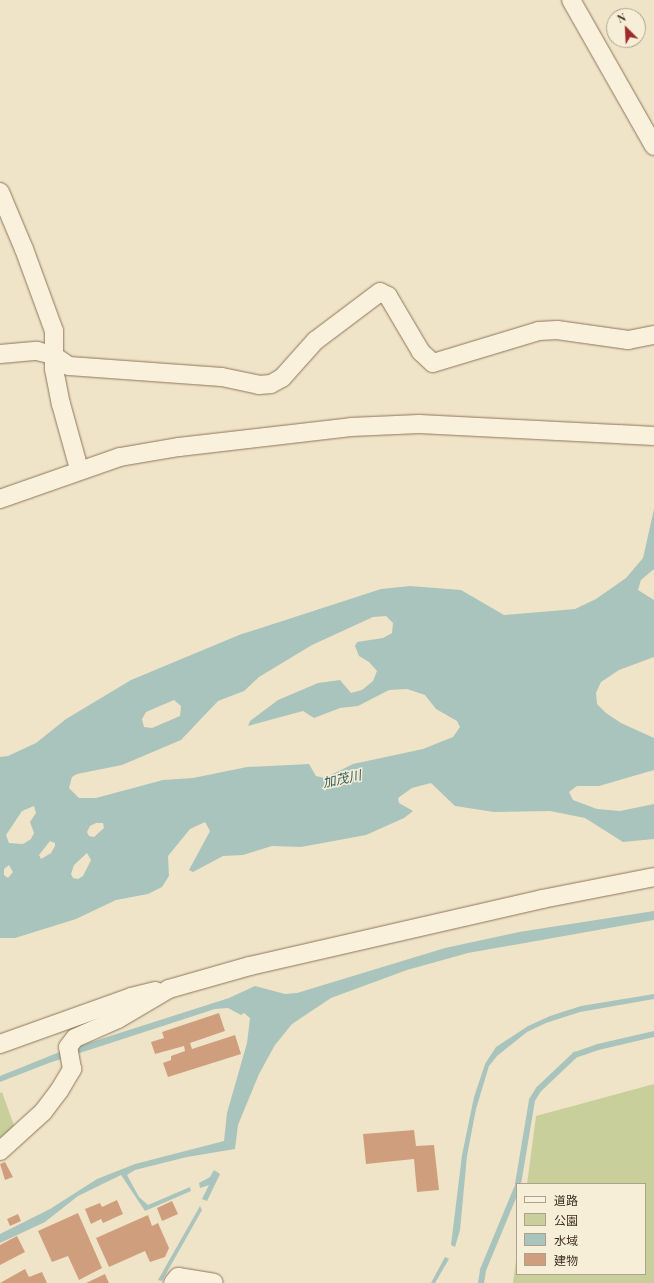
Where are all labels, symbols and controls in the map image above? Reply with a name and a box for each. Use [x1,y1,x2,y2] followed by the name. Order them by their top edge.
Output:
[606,8,646,48] north arrow
[615,9,628,26] text: N
[321,767,363,791] water label: 加茂川
[516,1183,646,1275] legend
[554,1192,578,1208] text: 道路
[554,1212,578,1228] text: 公園
[554,1232,578,1248] text: 水域
[554,1252,578,1268] text: 建物

